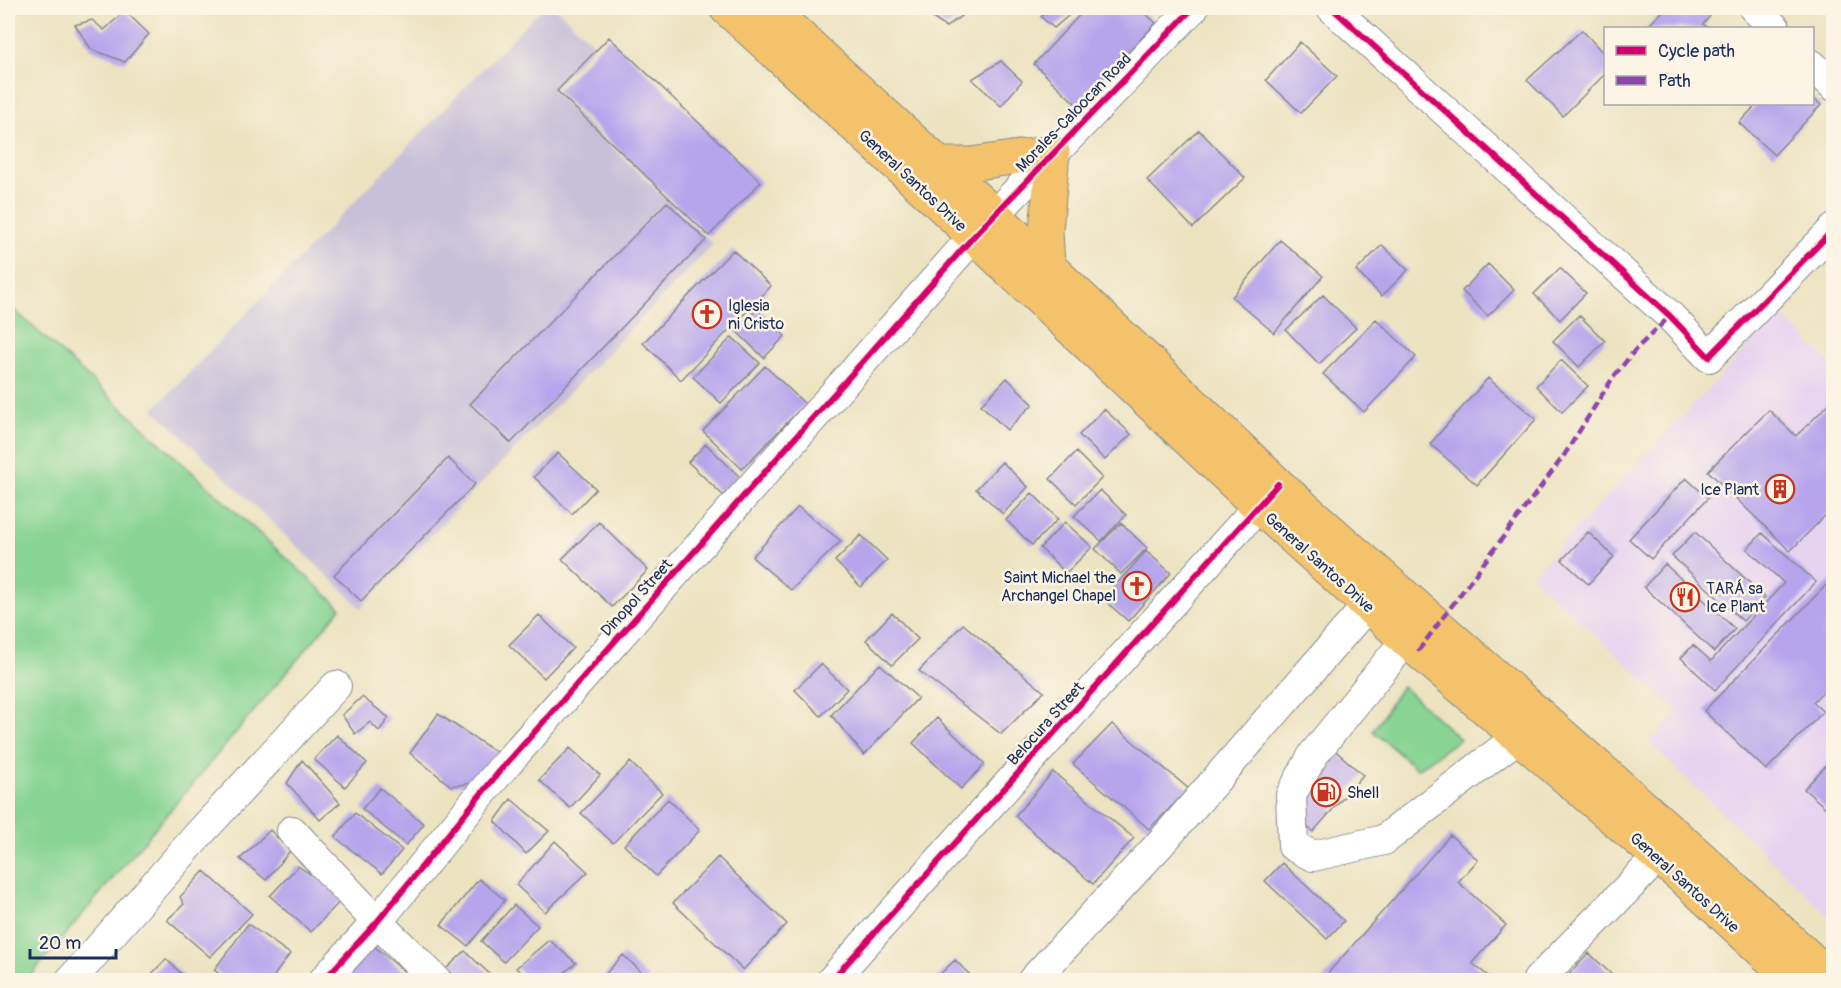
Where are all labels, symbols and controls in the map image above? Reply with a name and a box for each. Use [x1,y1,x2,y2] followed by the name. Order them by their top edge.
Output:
[1604,27,1814,105] legend
[1658,40,1735,63] text: Cycle path
[1012,49,1136,176] street label: Morales-Caloocan Road
[1658,70,1691,93] text: Path
[854,125,971,236] street label: General Santos Drive
[728,296,784,334] place label: Iglesia ni Cristo
[691,298,723,330] church icon: Iglesia ni Cristo
[1764,473,1796,505] building icon: Ice Plant
[1700,480,1760,500] place label: Ice Plant
[1260,508,1378,617] street label: General Santos Drive
[597,554,677,641] street label: Dinopol Street
[1001,568,1116,606] place label: Saint Michael the Archangel Chapel
[1121,570,1153,602] church icon: Saint Michael the Archangel Chapel
[1706,579,1765,617] place label: TARÁ sa Ice Plant
[1669,581,1701,613] restaurant icon: TARÁ sa Ice Plant
[1003,677,1089,770] street label: Belocura Street
[1310,776,1342,808] fuel station icon: Shell
[1347,783,1379,803] place label: Shell
[1625,828,1743,937] street label: General Santos Drive
[30,922,116,960] scale bar
[39,932,81,955] text: 20 m

